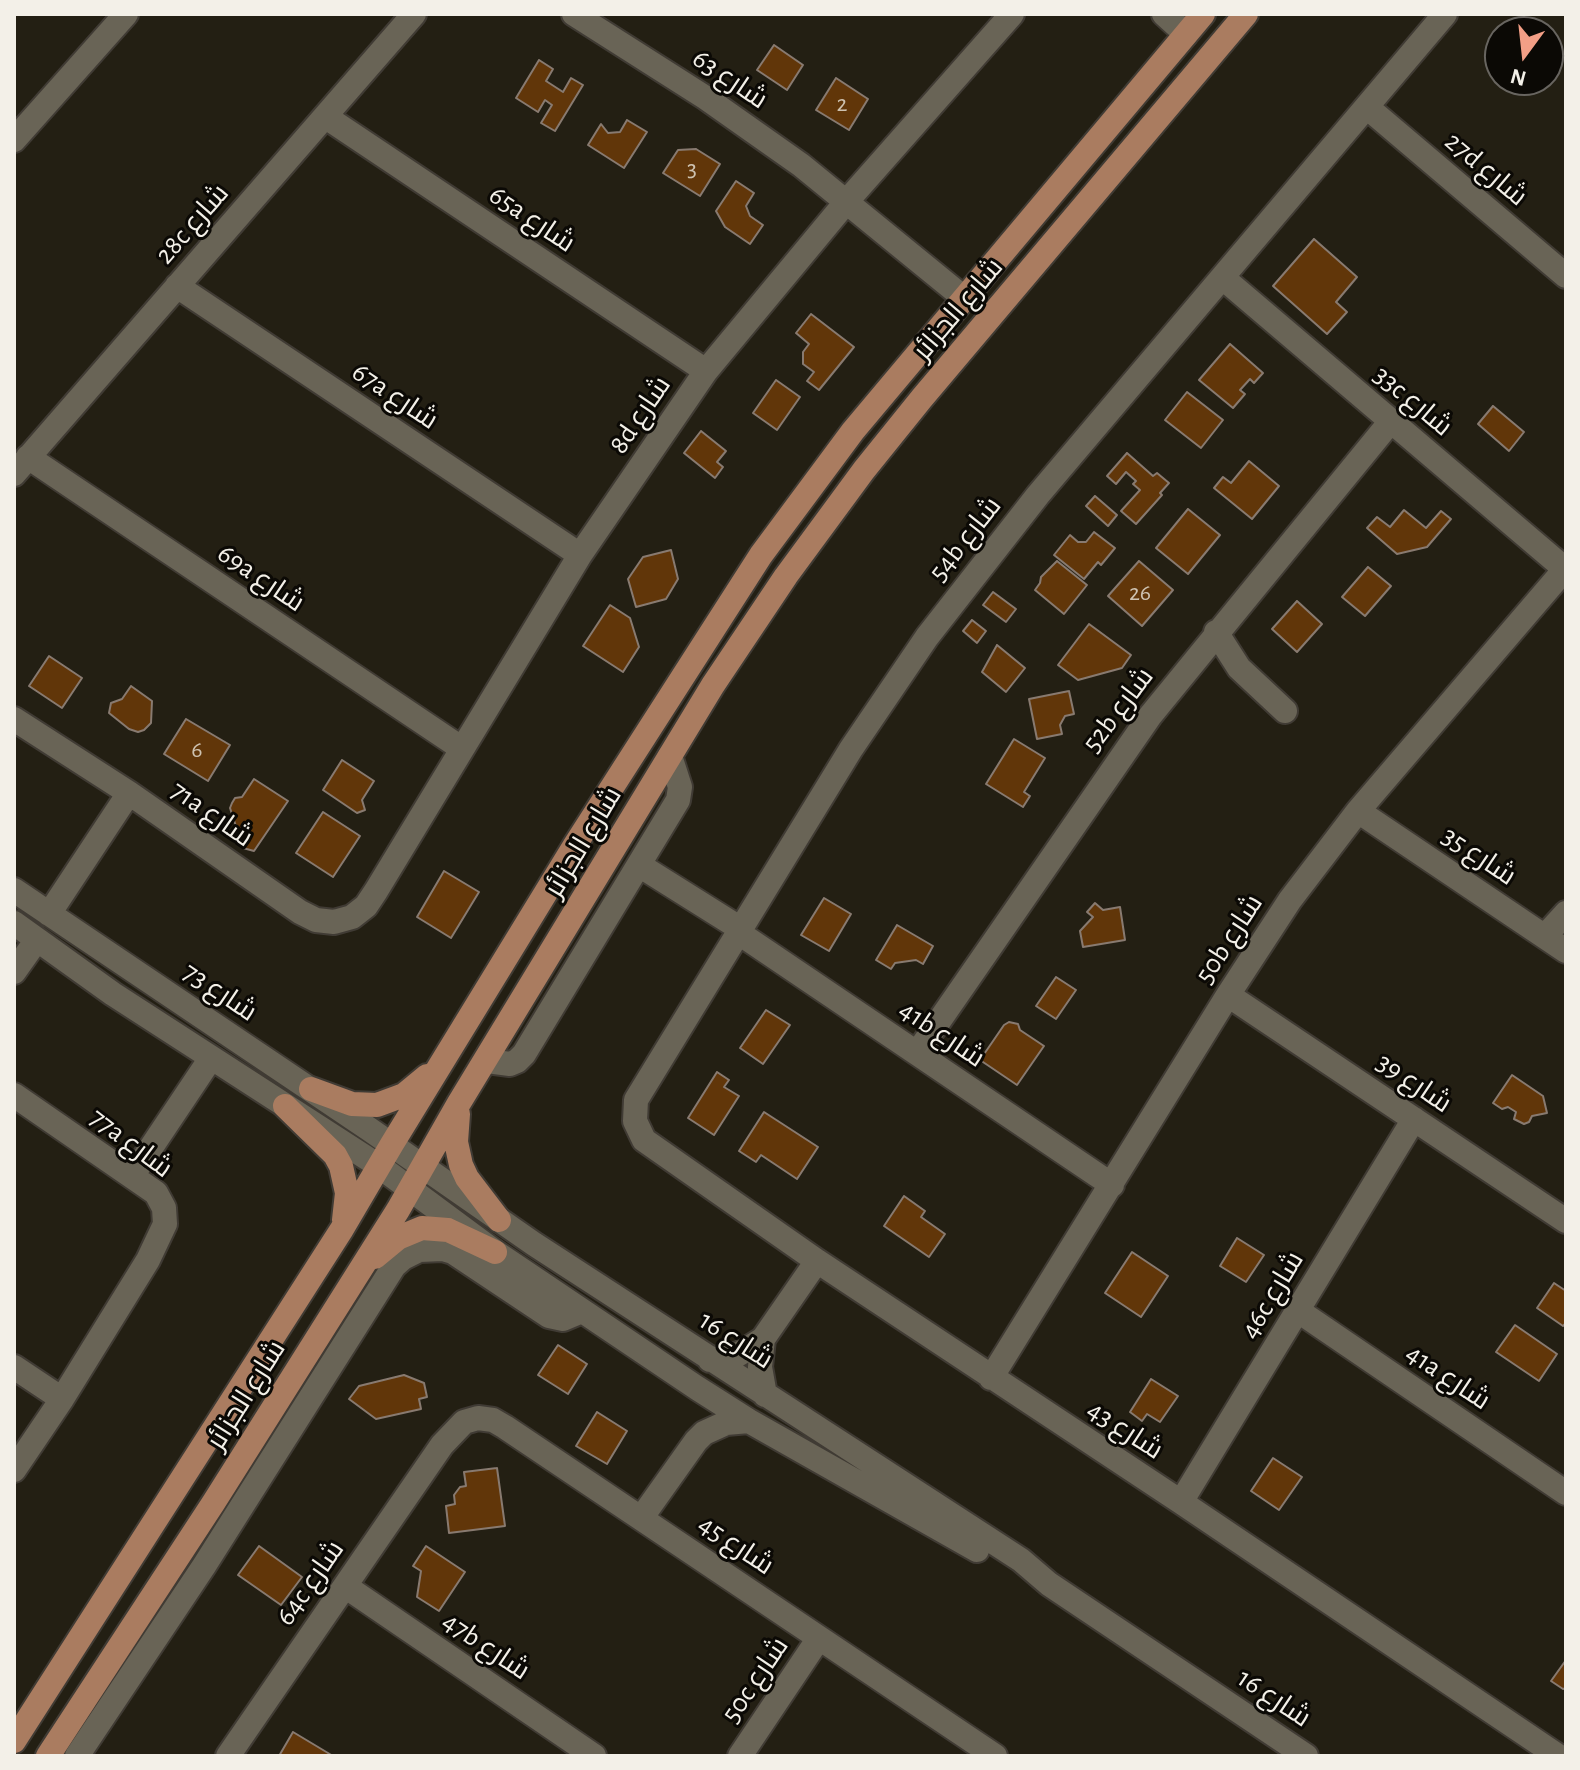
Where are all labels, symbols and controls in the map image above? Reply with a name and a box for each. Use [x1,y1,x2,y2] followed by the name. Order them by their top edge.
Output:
[1484,16,1564,96] north arrow
[686,42,774,116] street label: شارع 63
[1508,65,1529,90] text: N
[837,90,847,118] house number: 2
[1438,125,1534,213] street label: 27d شارع
[687,155,697,183] house number: 3
[148,177,236,271] street label: 28c شارع
[483,178,581,260] street label: 65a شارع
[906,251,1010,367] street label: شارع الجزائر
[346,355,444,437] street label: 67a شارع
[1367,358,1459,444] street label: 33c شارع
[602,370,678,460] street label: 8d شارع
[921,490,1009,588] street label: 54b شارع
[211,537,311,619] street label: 69a شارع
[1129,579,1151,607] house number: 26
[1075,661,1161,759] street label: 52b شارع
[191,736,203,764] house number: 6
[164,774,260,854] street label: 71a شارع
[537,781,629,903] street label: شارع الجزائر
[1436,819,1522,893] street label: شارع 35
[1188,888,1270,990] street label: 50b شارع
[177,955,263,1029] street label: شارع 73
[893,993,991,1075] street label: 41b شارع
[1370,1046,1458,1120] street label: شارع 39
[83,1101,179,1185] street label: 77a شارع
[1233,1245,1311,1345] street label: 46c شارع
[693,1304,779,1376] street label: شارع 16
[199,1334,293,1456] street label: شارع الجزائر
[1399,1337,1497,1417] street label: 41a شارع
[1081,1393,1169,1467] street label: شارع 43
[692,1508,780,1582] street label: شارع 45
[269,1534,351,1632] street label: 64c شارع
[436,1605,536,1687] street label: 47b شارع
[714,1631,796,1729] street label: 50c شارع
[1231,1661,1317,1735] street label: شارع 16

